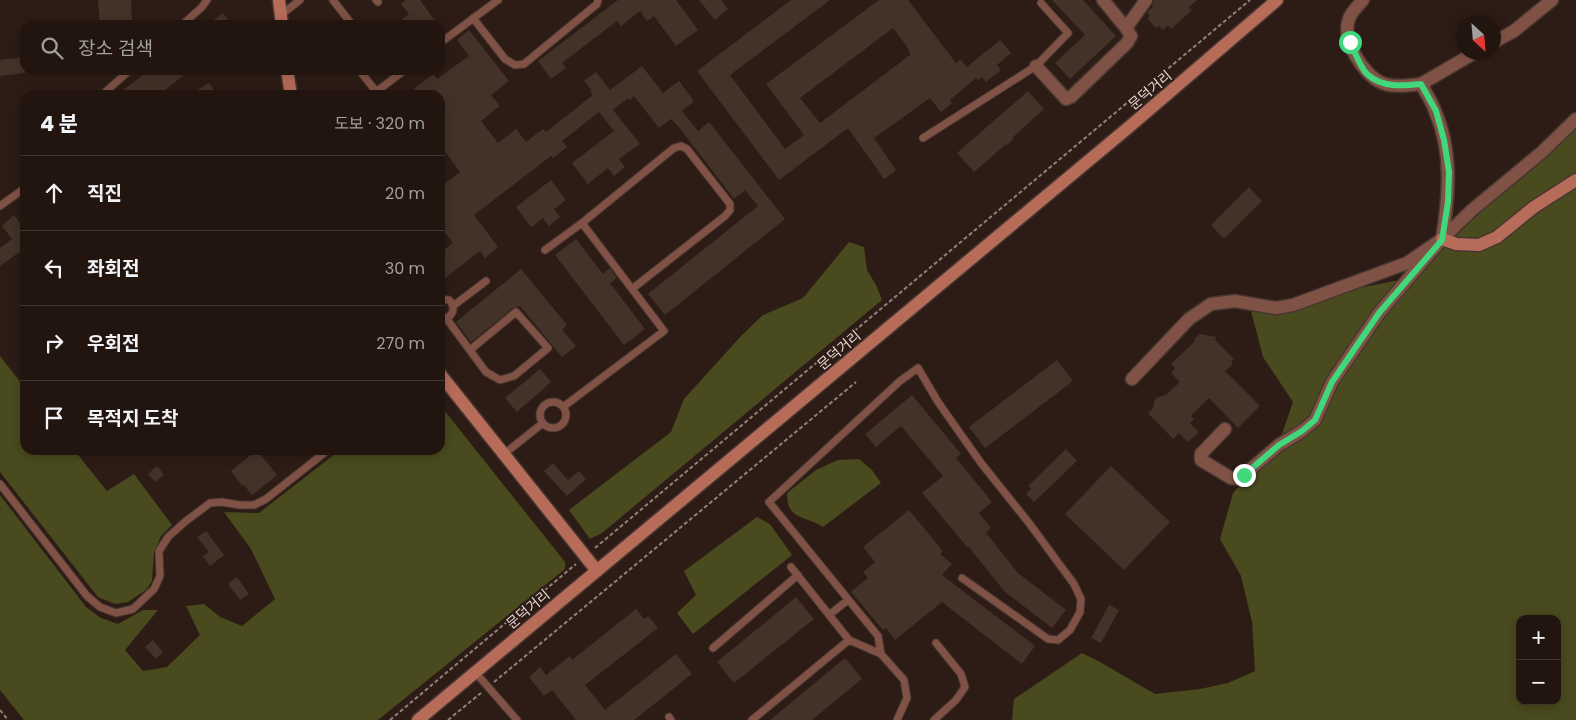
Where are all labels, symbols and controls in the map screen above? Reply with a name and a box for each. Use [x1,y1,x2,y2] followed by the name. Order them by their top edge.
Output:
[1456,15,1501,60] north arrow
[20,20,445,75] search box
[1339,31,1362,54] route start
[38,34,66,62] icon: search
[78,35,153,62] text: 장소 검색
[1124,66,1176,114] street label: 문덕거리
[40,109,78,138] text: 4 분
[334,112,425,135] text: 도보 · 320 m
[40,179,68,207] icon: ahead
[87,180,122,207] text: 직진
[385,182,425,205] text: 20 m
[40,254,68,282] icon: left
[87,255,139,282] text: 좌회전
[385,257,425,280] text: 30 m
[813,326,865,374] street label: 문덕거리
[40,329,68,357] icon: right
[87,330,139,357] text: 우회전
[376,332,425,355] text: 270 m
[40,404,68,432] icon: arrive
[87,405,178,432] text: 목적지 도착
[1233,464,1256,487] route end
[502,585,554,633] street label: 문덕거리
[1516,615,1561,705] map controls
[1516,615,1561,660] button: +
[1516,660,1561,705] button: −

